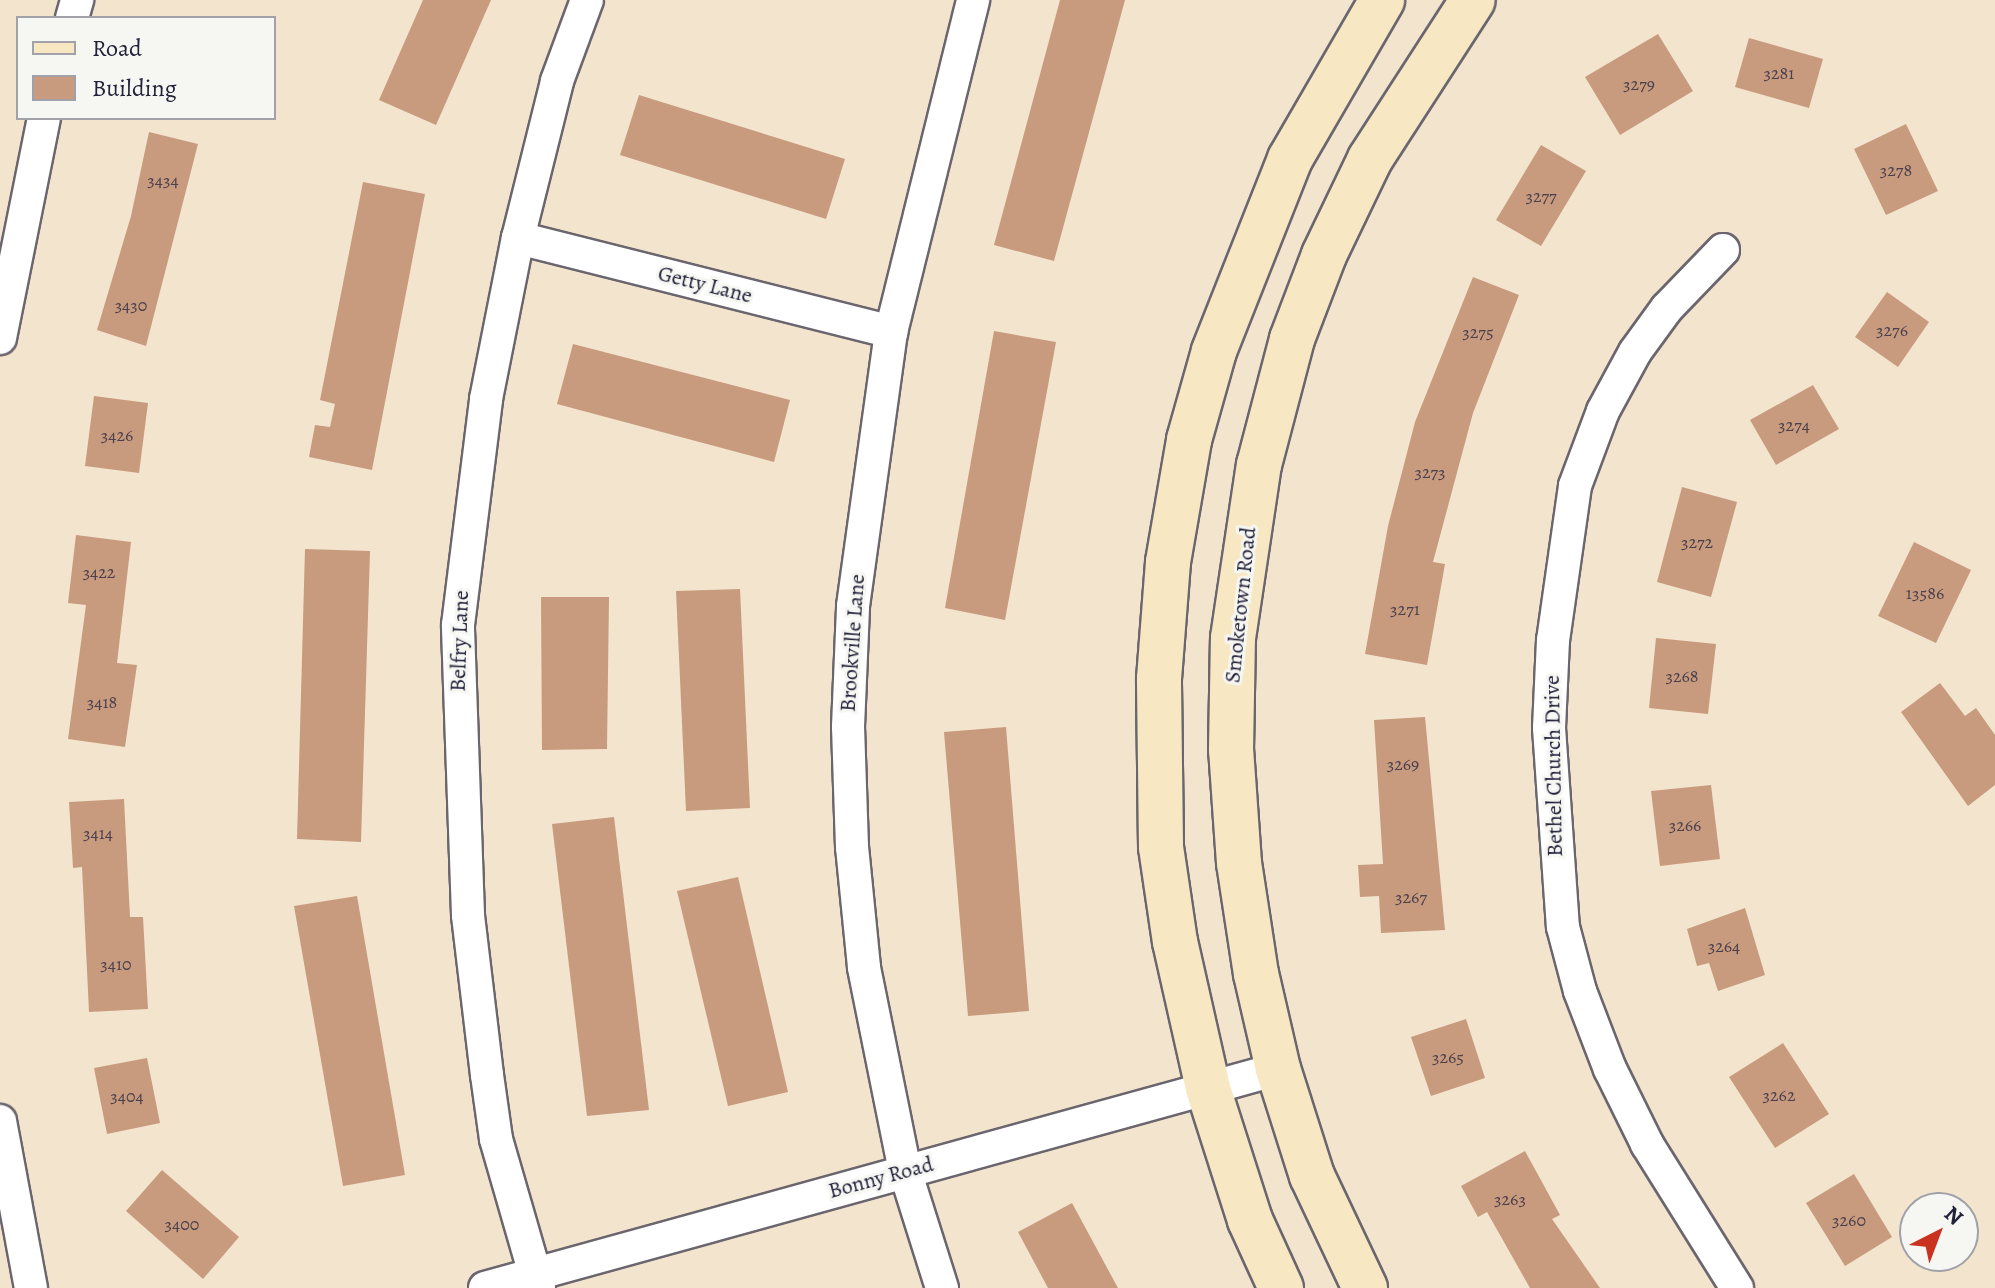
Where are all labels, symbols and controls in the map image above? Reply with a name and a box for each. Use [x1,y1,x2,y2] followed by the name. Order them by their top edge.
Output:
[16,16,276,120] legend
[92,32,142,64] text: Road
[1764,62,1794,84] house number: 3281
[92,72,177,104] text: Building
[1623,73,1655,95] house number: 3279
[1880,159,1912,181] house number: 3278
[147,169,179,191] house number: 3434
[1525,185,1557,207] house number: 3277
[655,261,755,309] street label: Getty Lane
[115,294,147,316] house number: 3430
[1876,319,1908,341] house number: 3276
[1462,321,1494,343] house number: 3275
[1778,414,1810,436] house number: 3274
[101,424,133,446] house number: 3426
[1414,461,1446,483] house number: 3273
[1220,526,1262,684] street label: Smoketown Road
[1681,531,1713,553] house number: 3272
[83,561,115,583] house number: 3422
[835,573,871,713] street label: Brookville Lane
[1906,582,1944,604] house number: 13586
[445,590,475,692] street label: Belfry Lane
[1390,598,1420,620] house number: 3271
[1665,665,1699,687] house number: 3268
[1539,675,1569,857] street label: Bethel Church Drive
[87,691,117,713] house number: 3418
[1387,753,1419,775] house number: 3269
[1669,814,1701,836] house number: 3266
[83,822,113,844] house number: 3414
[1395,886,1427,908] house number: 3267
[1708,935,1740,957] house number: 3264
[100,953,132,975] house number: 3410
[1432,1046,1464,1068] house number: 3265
[1763,1084,1795,1106] house number: 3262
[110,1085,144,1107] house number: 3404
[826,1151,936,1205] street label: Bonny Road
[1494,1188,1526,1210] house number: 3263
[1899,1192,1979,1272] north arrow
[1938,1199,1970,1232] text: N
[1832,1209,1866,1231] house number: 3260
[165,1213,199,1235] house number: 3400

